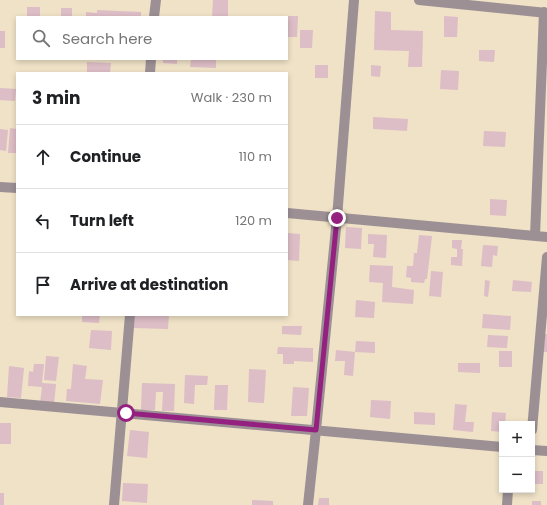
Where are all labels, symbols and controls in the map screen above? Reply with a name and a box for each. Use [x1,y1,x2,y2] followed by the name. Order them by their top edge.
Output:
[16,16,288,60] search box
[30,27,52,49] icon: search
[62,28,152,49] text: Search here
[32,86,80,110] text: 3 min
[191,88,272,107] text: Walk · 230 m
[32,146,54,168] icon: ahead
[70,146,141,167] text: Continue
[239,147,272,166] text: 110 m
[328,209,346,227] route end
[32,210,54,232] icon: left
[70,210,134,231] text: Turn left
[235,211,272,230] text: 120 m
[32,274,54,296] icon: arrive
[70,274,228,295] text: Arrive at destination
[117,404,135,422] route start
[499,421,535,493] map controls
[499,421,535,457] button: +
[499,457,535,493] button: −

